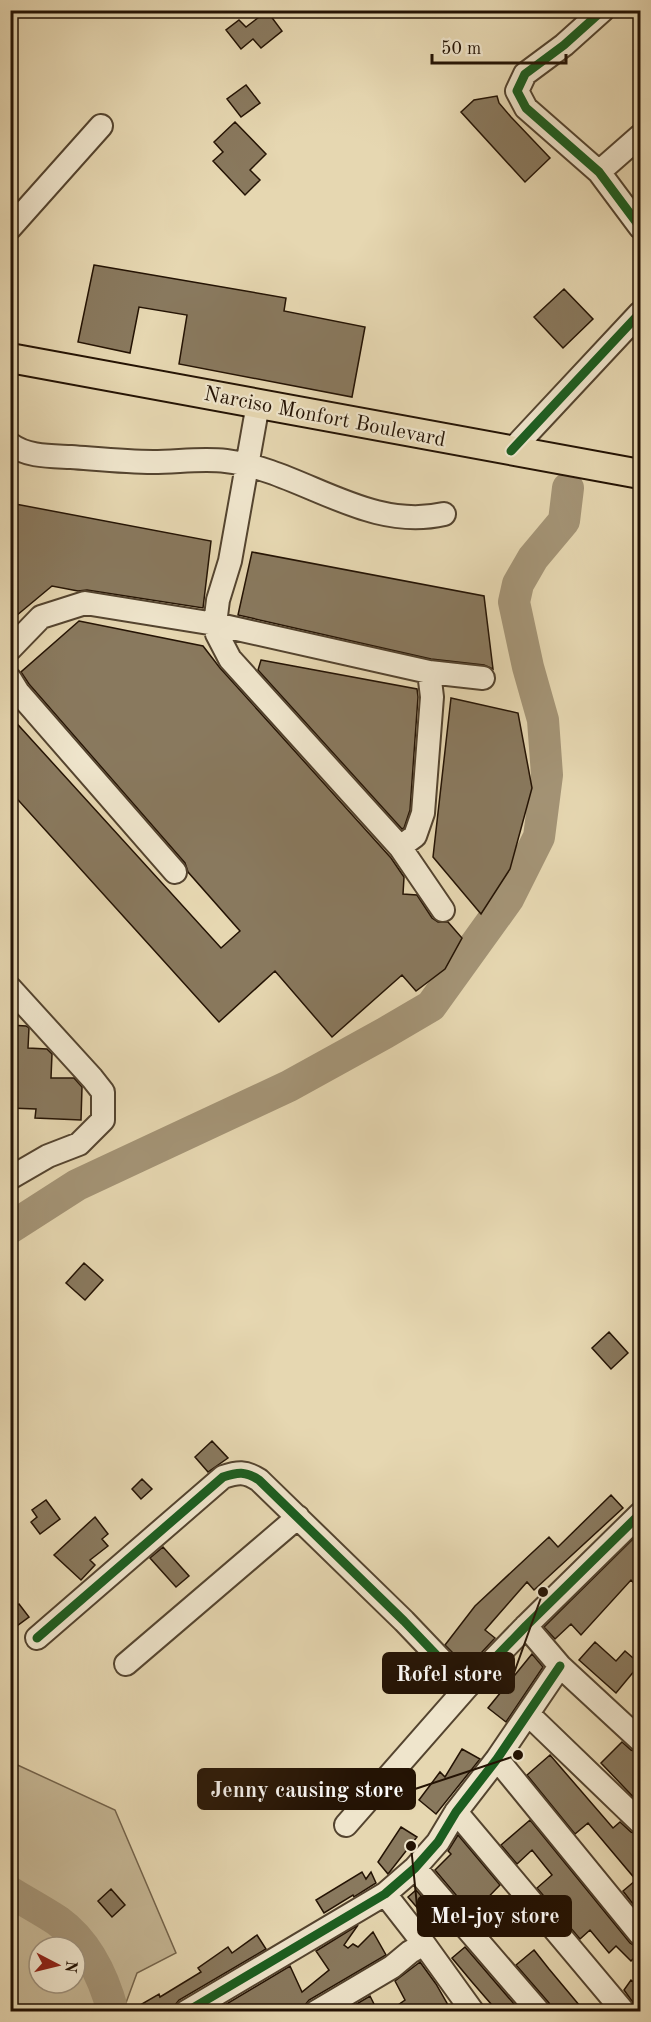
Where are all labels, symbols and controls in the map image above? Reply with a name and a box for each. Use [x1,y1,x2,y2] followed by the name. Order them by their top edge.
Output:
[432,27,566,65] scale bar
[441,40,481,58] text: 50 m
[202,384,447,451] street label: Narciso Monfort Boulevard
[383,1653,514,1693] callout: Rofel store
[396,1664,502,1686] text: Rofel store
[198,1769,415,1809] callout: Jenny causing store
[210,1780,404,1802] text: Jenny causing store
[418,1896,571,1936] callout: Mel-joy store
[430,1906,560,1928] text: Mel-joy store
[27,1935,87,1995] north arrow
[61,1960,79,1974] text: N

